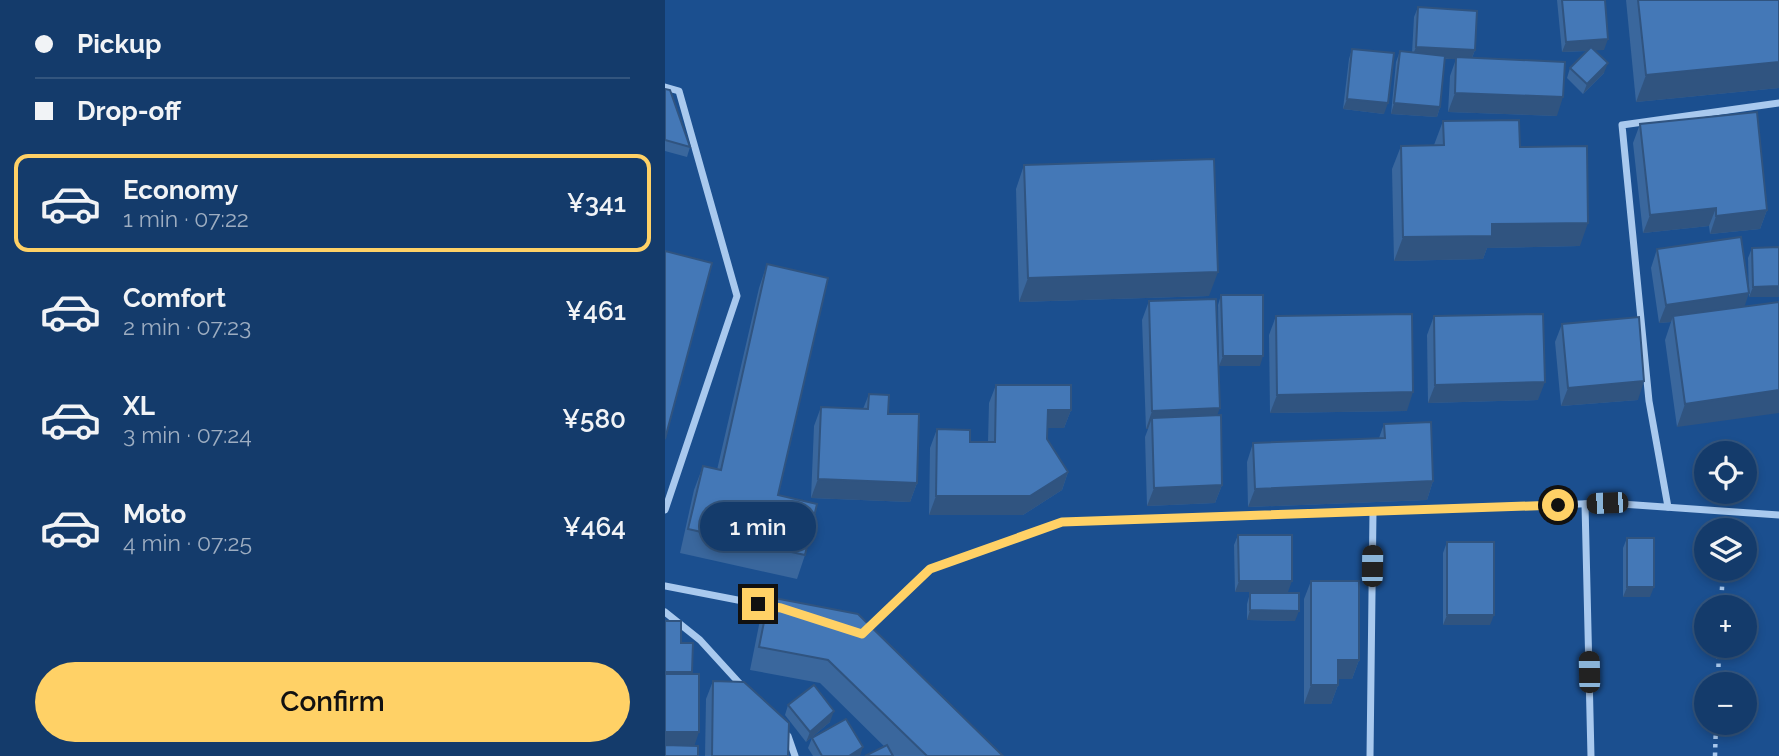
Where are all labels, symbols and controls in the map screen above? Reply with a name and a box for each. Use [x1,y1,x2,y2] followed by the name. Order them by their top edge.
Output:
[77,29,162,59] text: Pickup
[77,96,181,126] text: Drop-off
[39,172,102,235] icon: car
[123,175,238,205] text: Economy
[567,188,626,218] text: ¥341
[123,205,249,232] text: 1 min · 07:22
[39,280,102,343] icon: car
[123,283,226,313] text: Comfort
[565,296,626,326] text: ¥461
[123,313,251,340] text: 2 min · 07:23
[39,388,102,451] icon: car
[123,391,155,421] text: XL
[562,404,626,434] text: ¥580
[123,421,252,448] text: 3 min · 07:24
[1694,441,1757,735] map controls
[1694,441,1757,504] button: locate
[1542,489,1574,521] route start
[1586,492,1629,514] car
[39,496,102,559] icon: car
[123,499,186,529] text: Moto
[700,503,816,552] callout: 1 min
[563,512,626,542] text: ¥464
[729,513,787,540] text: 1 min
[1694,518,1757,581] button: layers
[123,529,252,556] text: 4 min · 07:25
[1362,545,1383,587] car
[742,588,774,620] route end
[1694,595,1757,658] button: +
[1579,651,1600,693] car
[35,662,630,742] button: Confirm
[1694,672,1757,735] button: −

